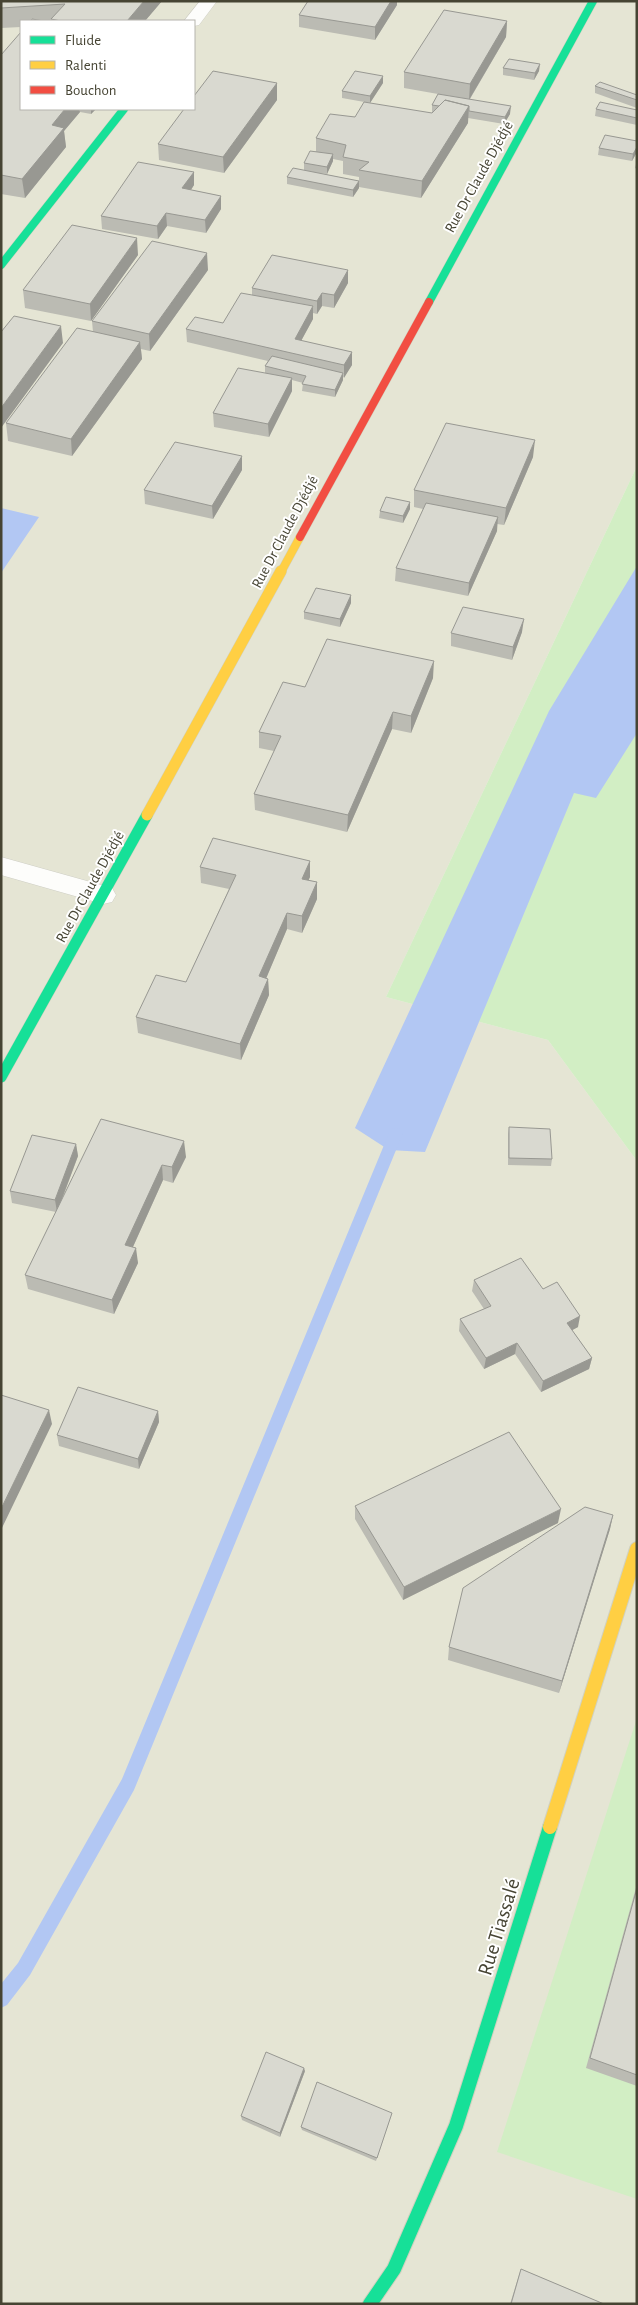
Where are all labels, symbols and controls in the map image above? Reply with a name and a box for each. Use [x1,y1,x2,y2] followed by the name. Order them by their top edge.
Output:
[20,20,195,110] legend
[65,33,101,48] text: Fluide
[65,58,107,73] text: Ralenti
[65,83,116,98] text: Bouchon
[442,119,516,235] street label: Rue Dr Claude Djédjé
[249,473,321,591] street label: Rue Dr Claude Djédjé
[53,829,127,945] street label: Rue Dr Claude Djédjé
[474,1876,524,1978] street label: Rue Tiassalé

